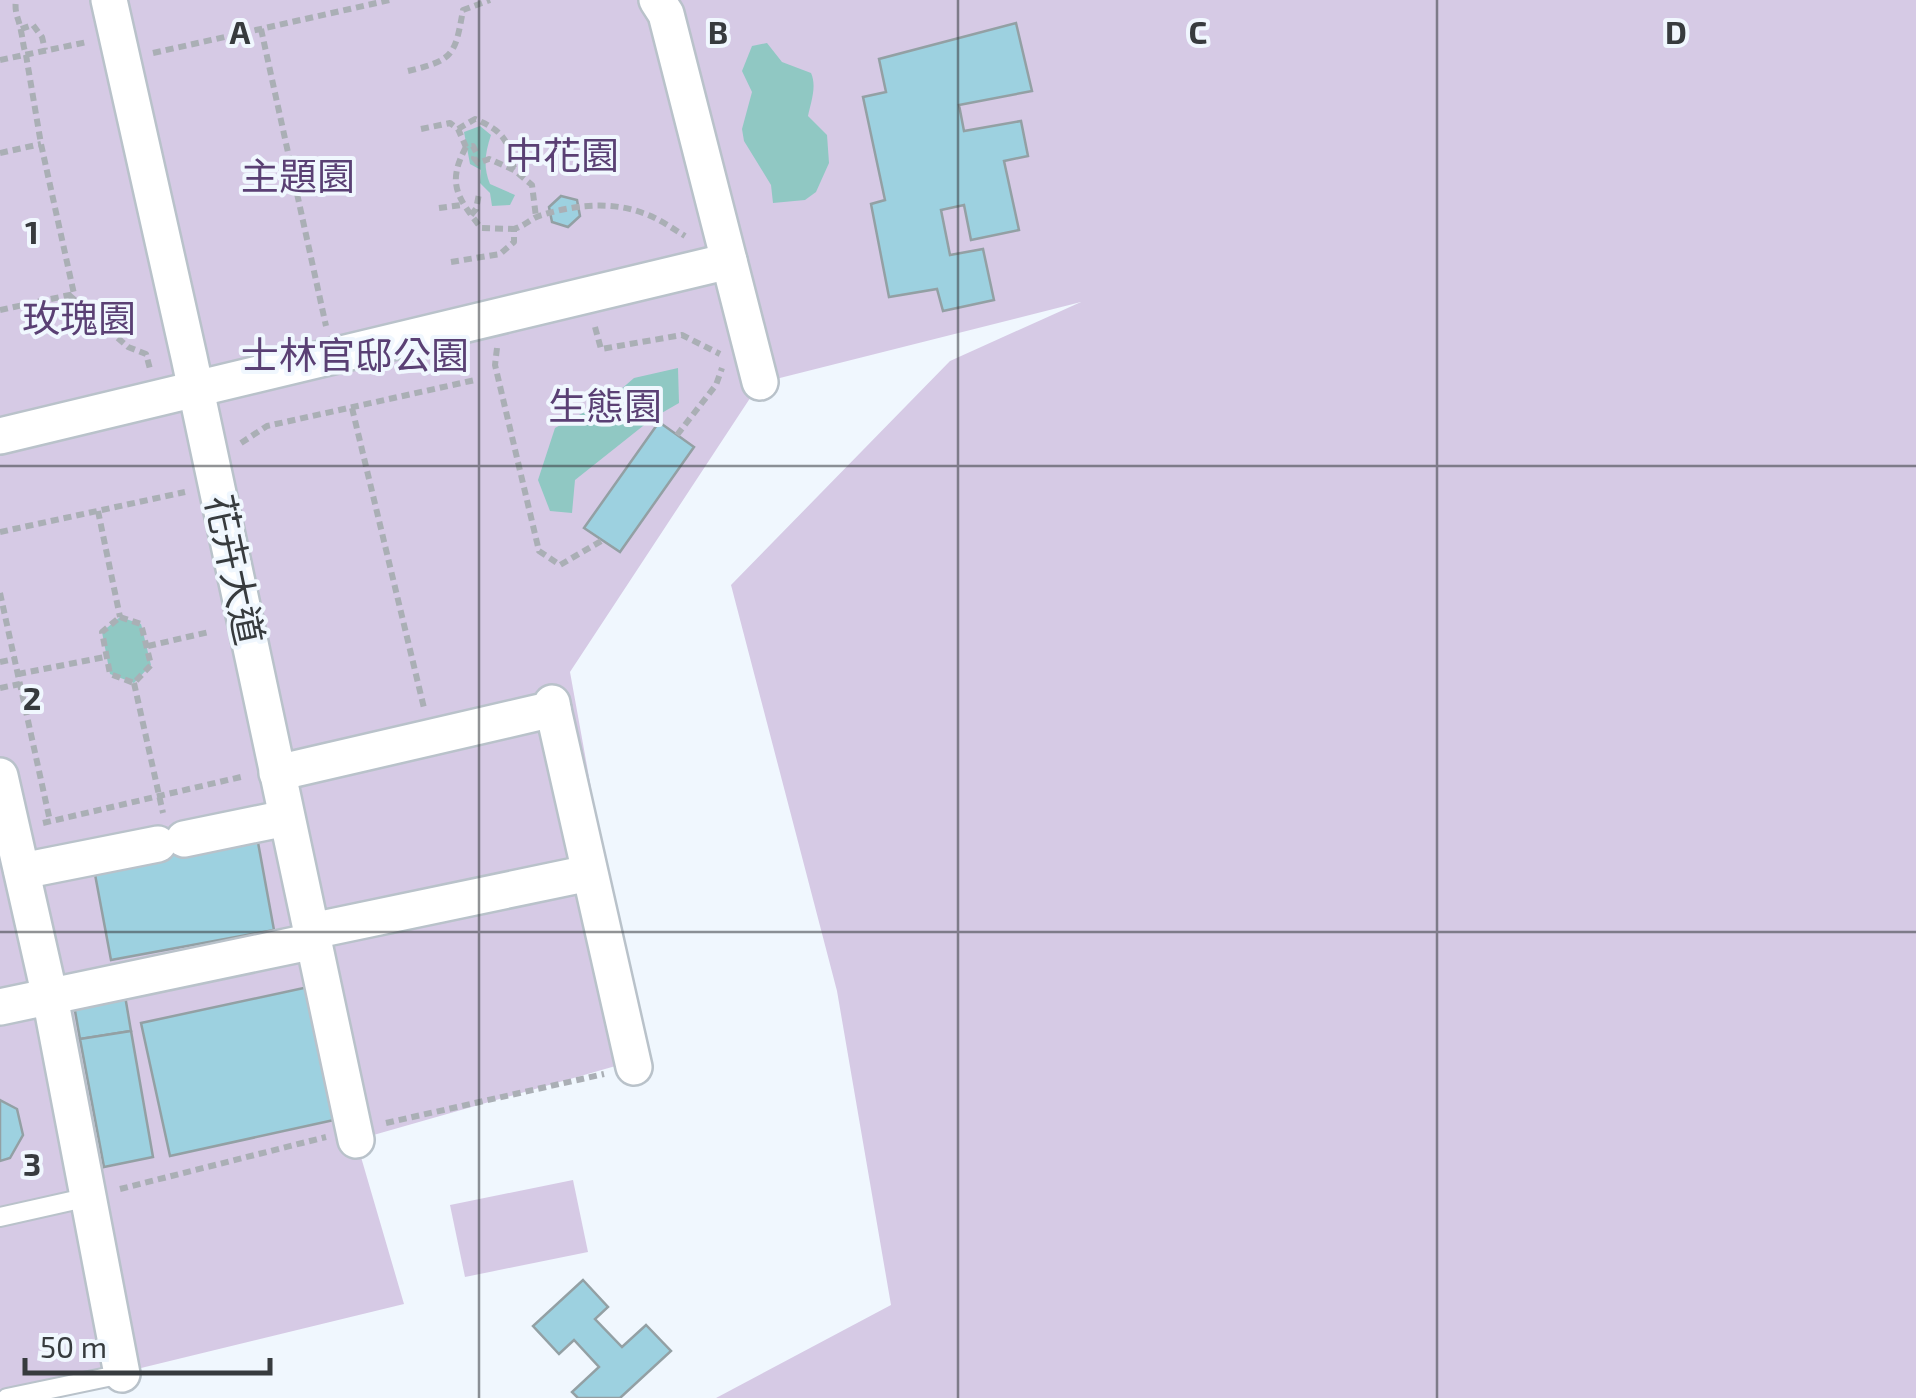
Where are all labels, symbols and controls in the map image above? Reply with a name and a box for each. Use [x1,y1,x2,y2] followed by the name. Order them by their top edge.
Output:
[230,12,251,50] text: A
[708,12,728,50] text: B
[1189,12,1207,50] text: C
[1665,12,1687,50] text: D
[505,131,619,177] park label: 中花園
[241,152,355,198] park label: 主題園
[25,212,39,250] text: 1
[22,294,136,340] park label: 玫瑰園
[241,331,469,377] park label: 士林官邸公園
[548,382,662,428] park label: 生態園
[198,490,274,649] street label: 花卉大道
[23,678,41,716] text: 2
[23,1144,41,1182] text: 3
[25,1313,270,1375] scale bar
[40,1328,107,1364] text: 50 m

